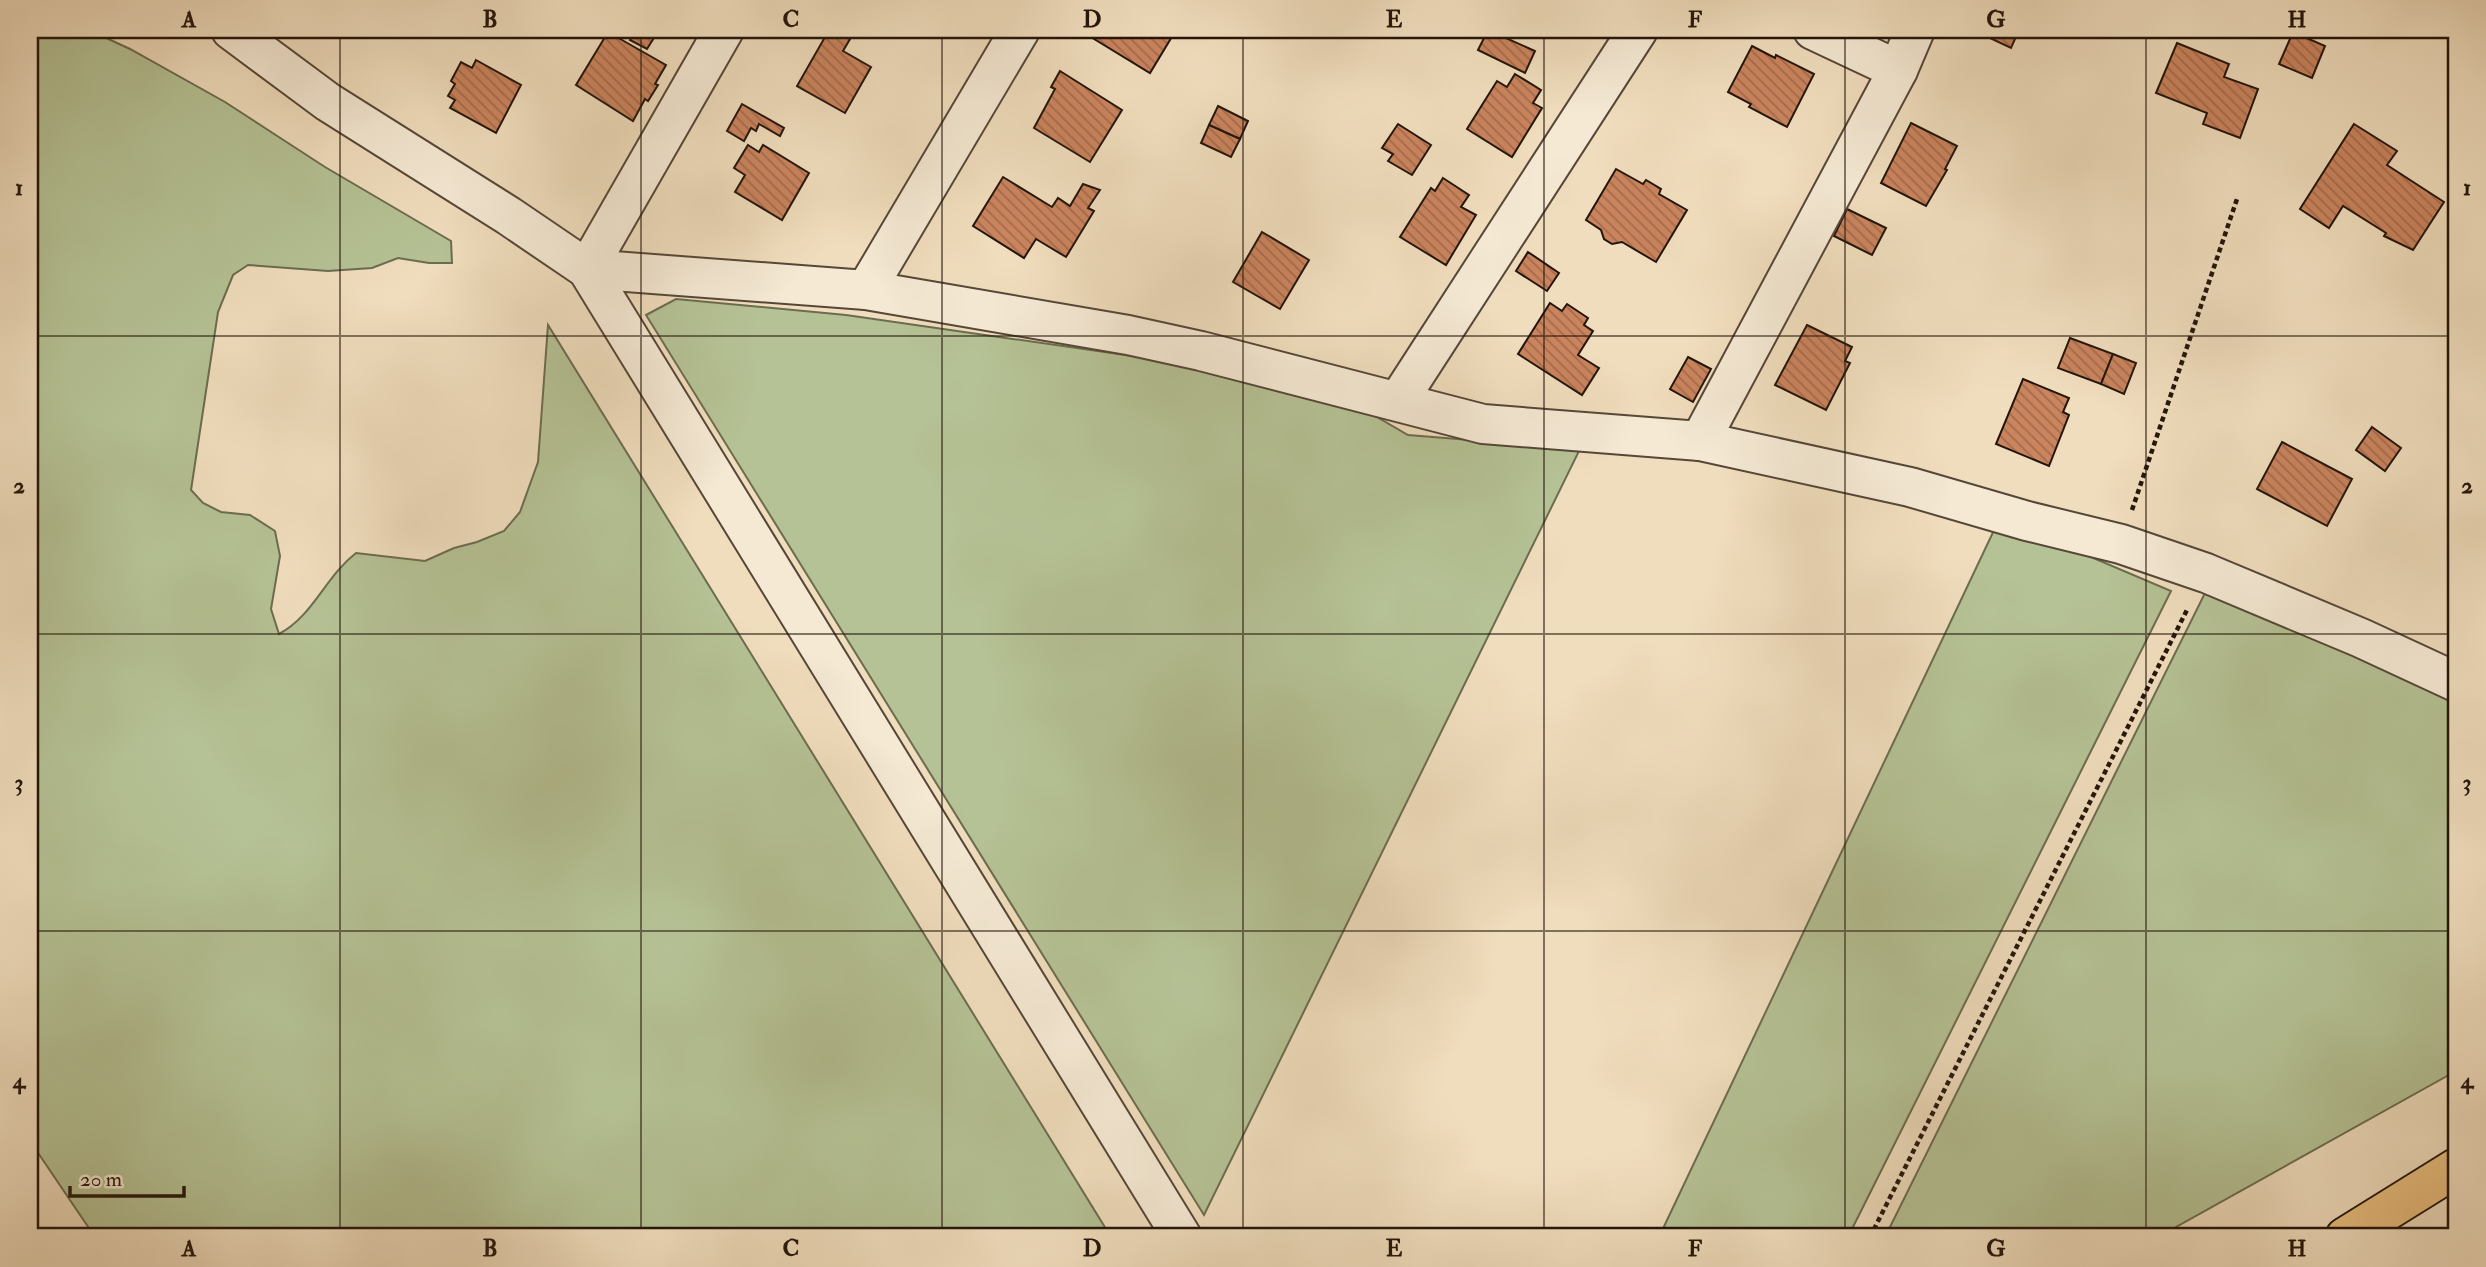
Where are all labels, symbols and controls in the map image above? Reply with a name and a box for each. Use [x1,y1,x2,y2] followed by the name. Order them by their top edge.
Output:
[181,5,197,34] text: A
[482,5,498,34] text: B
[783,5,799,34] text: C
[1083,5,1101,34] text: D
[1386,5,1403,34] text: E
[1688,5,1703,34] text: F
[1986,5,2006,34] text: G
[2288,5,2307,34] text: H
[15,173,23,202] text: 1
[2463,173,2471,202] text: 1
[13,471,25,500] text: 2
[2461,471,2473,500] text: 2
[15,768,23,797] text: 3
[2463,768,2471,797] text: 3
[12,1066,27,1095] text: 4
[2460,1066,2475,1095] text: 4
[70,1155,184,1199] scale bar
[80,1166,122,1193] text: 20 m
[181,1234,197,1263] text: A
[482,1234,498,1263] text: B
[783,1234,799,1263] text: C
[1083,1234,1101,1263] text: D
[1386,1234,1403,1263] text: E
[1688,1234,1703,1263] text: F
[1986,1234,2006,1263] text: G
[2288,1234,2307,1263] text: H

